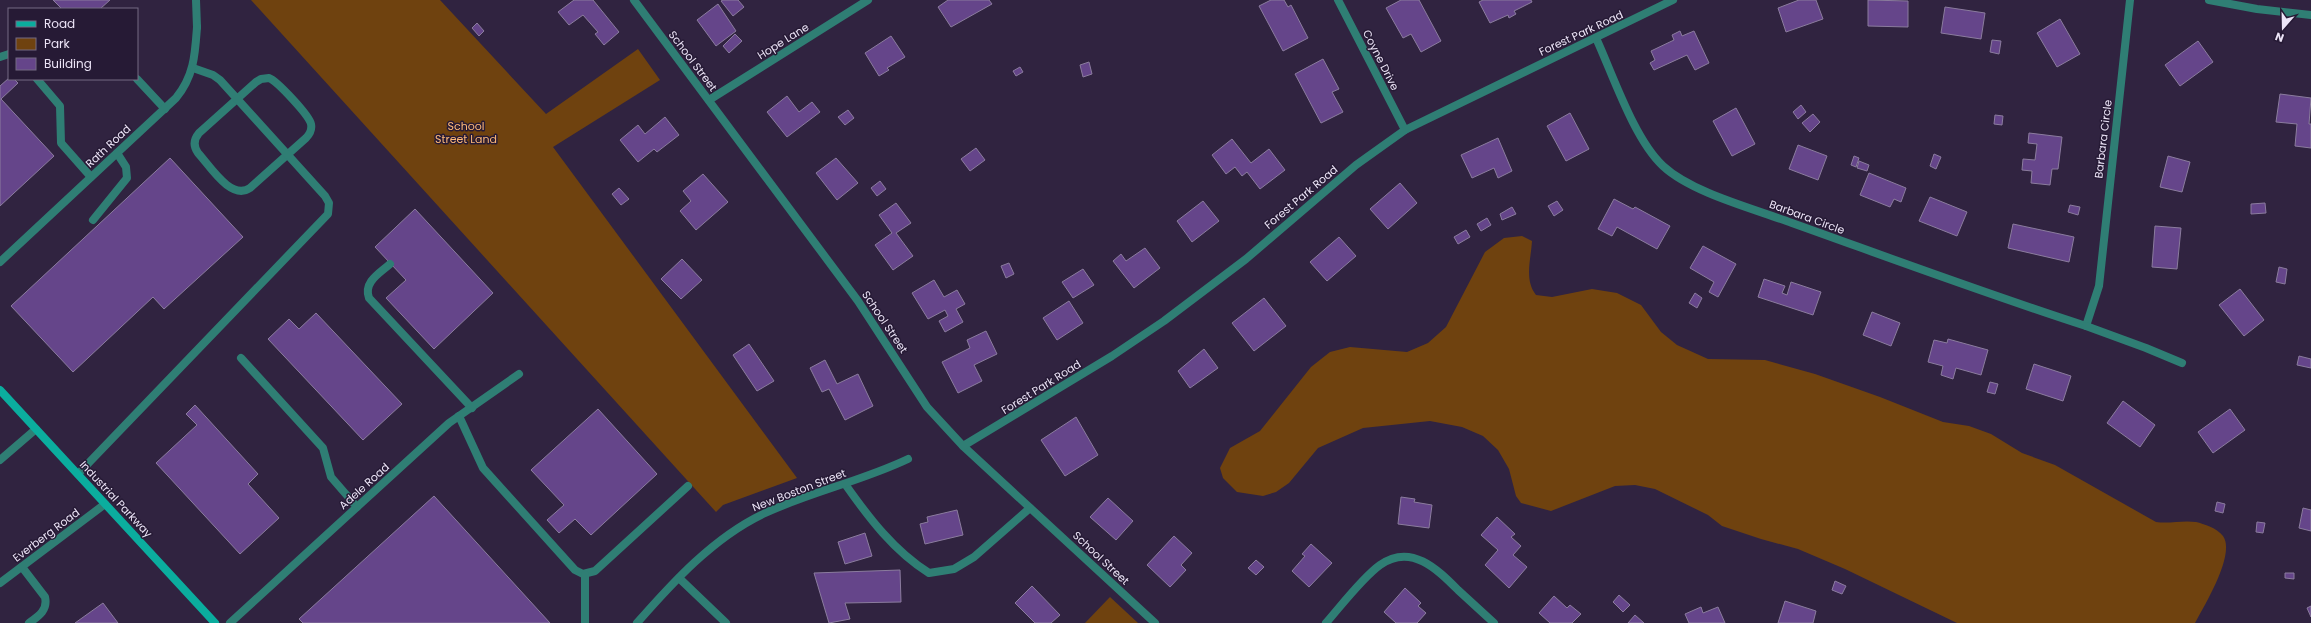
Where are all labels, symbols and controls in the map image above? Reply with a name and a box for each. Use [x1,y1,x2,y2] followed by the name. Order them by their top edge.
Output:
[1536,6,1626,60] street label: Forest Park Road
[8,8,138,80] legend
[2263,8,2303,48] north arrow
[44,15,75,32] text: Road
[754,19,812,63] street label: Hope Lane
[665,27,721,95] street label: School Street
[1359,27,1403,93] street label: Coyne Drive
[2273,28,2286,46] text: N
[44,35,71,52] text: Park
[44,55,92,72] text: Building
[2090,99,2116,179] street label: Barbara Circle
[435,118,497,147] park label: School Street Land
[82,121,134,171] street label: Rath Road
[1261,162,1341,232] street label: Forest Park Road
[1767,196,1847,238] street label: Barbara Circle
[858,288,912,356] street label: School Street
[998,356,1084,418] street label: Forest Park Road
[76,457,157,542] street label: Industrial Parkway
[335,459,393,513] street label: Adele Road
[750,465,848,515] street label: New Boston Street
[9,505,83,565] street label: Everberg Road
[1069,528,1133,588] street label: School Street

